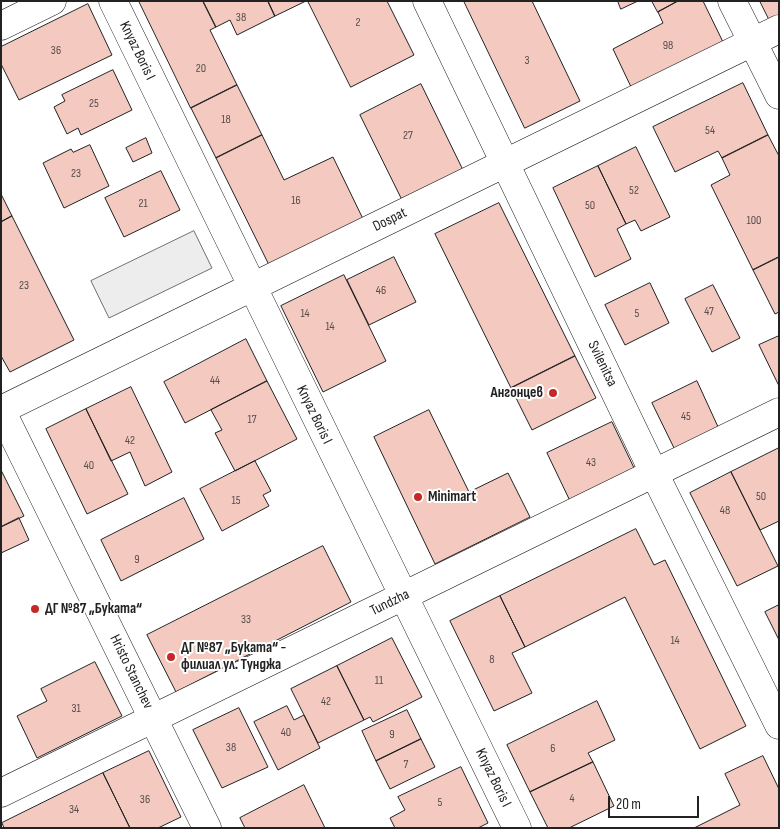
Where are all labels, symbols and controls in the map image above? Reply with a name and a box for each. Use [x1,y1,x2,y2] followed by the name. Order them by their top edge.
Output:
[236,11,246,25] house number: 38
[356,16,360,30] house number: 2
[115,19,159,83] street label: Knyaz Boris I
[663,39,673,53] house number: 98
[51,44,61,58] house number: 36
[524,54,530,68] house number: 3
[196,62,206,76] house number: 20
[89,97,99,111] house number: 25
[221,113,231,127] house number: 18
[705,124,715,138] house number: 54
[403,129,413,143] house number: 27
[71,167,81,181] house number: 23
[629,184,639,198] house number: 52
[291,194,301,208] house number: 16
[138,197,148,211] house number: 21
[585,199,595,213] house number: 50
[370,204,410,236] street label: Dospat
[747,214,761,228] house number: 100
[19,279,29,293] house number: 23
[376,284,386,298] house number: 46
[704,305,714,319] house number: 47
[300,307,310,321] house number: 14
[635,307,639,321] house number: 5
[325,320,335,334] house number: 14
[583,338,621,390] street label: Svilenitsa
[210,374,220,388] house number: 44
[292,383,336,447] street label: Knyaz Boris I
[490,384,543,402] place label: Ангонцев
[547,387,559,399] marker: Ангонцев
[681,410,691,424] house number: 45
[248,413,256,427] house number: 17
[125,434,135,448] house number: 42
[586,456,596,470] house number: 43
[84,459,94,473] house number: 40
[428,488,476,506] place label: Minimart
[756,490,766,504] house number: 50
[412,491,424,503] marker: Minimart
[231,494,241,508] house number: 15
[720,504,730,518] house number: 48
[134,553,140,567] house number: 9
[367,586,413,620] street label: Tundzha
[45,600,142,618] place label: ДГ №87 „Буката“
[29,603,41,615] marker: ДГ №87 „Буката“
[241,613,251,627] house number: 33
[105,632,157,712] street label: Hristo Stanchev
[670,634,680,648] house number: 14
[181,639,286,674] place label: ДГ №87 „Буката“ - филиал ул. Тунджа
[165,651,177,663] marker: ДГ №87 „Буката“ - филиал ул. Тунджа
[489,653,495,667] house number: 8
[375,674,383,688] house number: 11
[321,695,331,709] house number: 42
[71,702,81,716] house number: 31
[281,726,291,740] house number: 40
[389,728,395,742] house number: 9
[226,741,236,755] house number: 38
[550,742,556,756] house number: 6
[471,746,515,810] street label: Knyaz Boris I
[404,758,408,772] house number: 7
[610,786,701,818] scale bar
[569,792,575,806] house number: 4
[140,793,150,807] house number: 36
[616,795,641,814] text: 20 m
[438,796,442,810] house number: 5
[69,803,79,817] house number: 34

